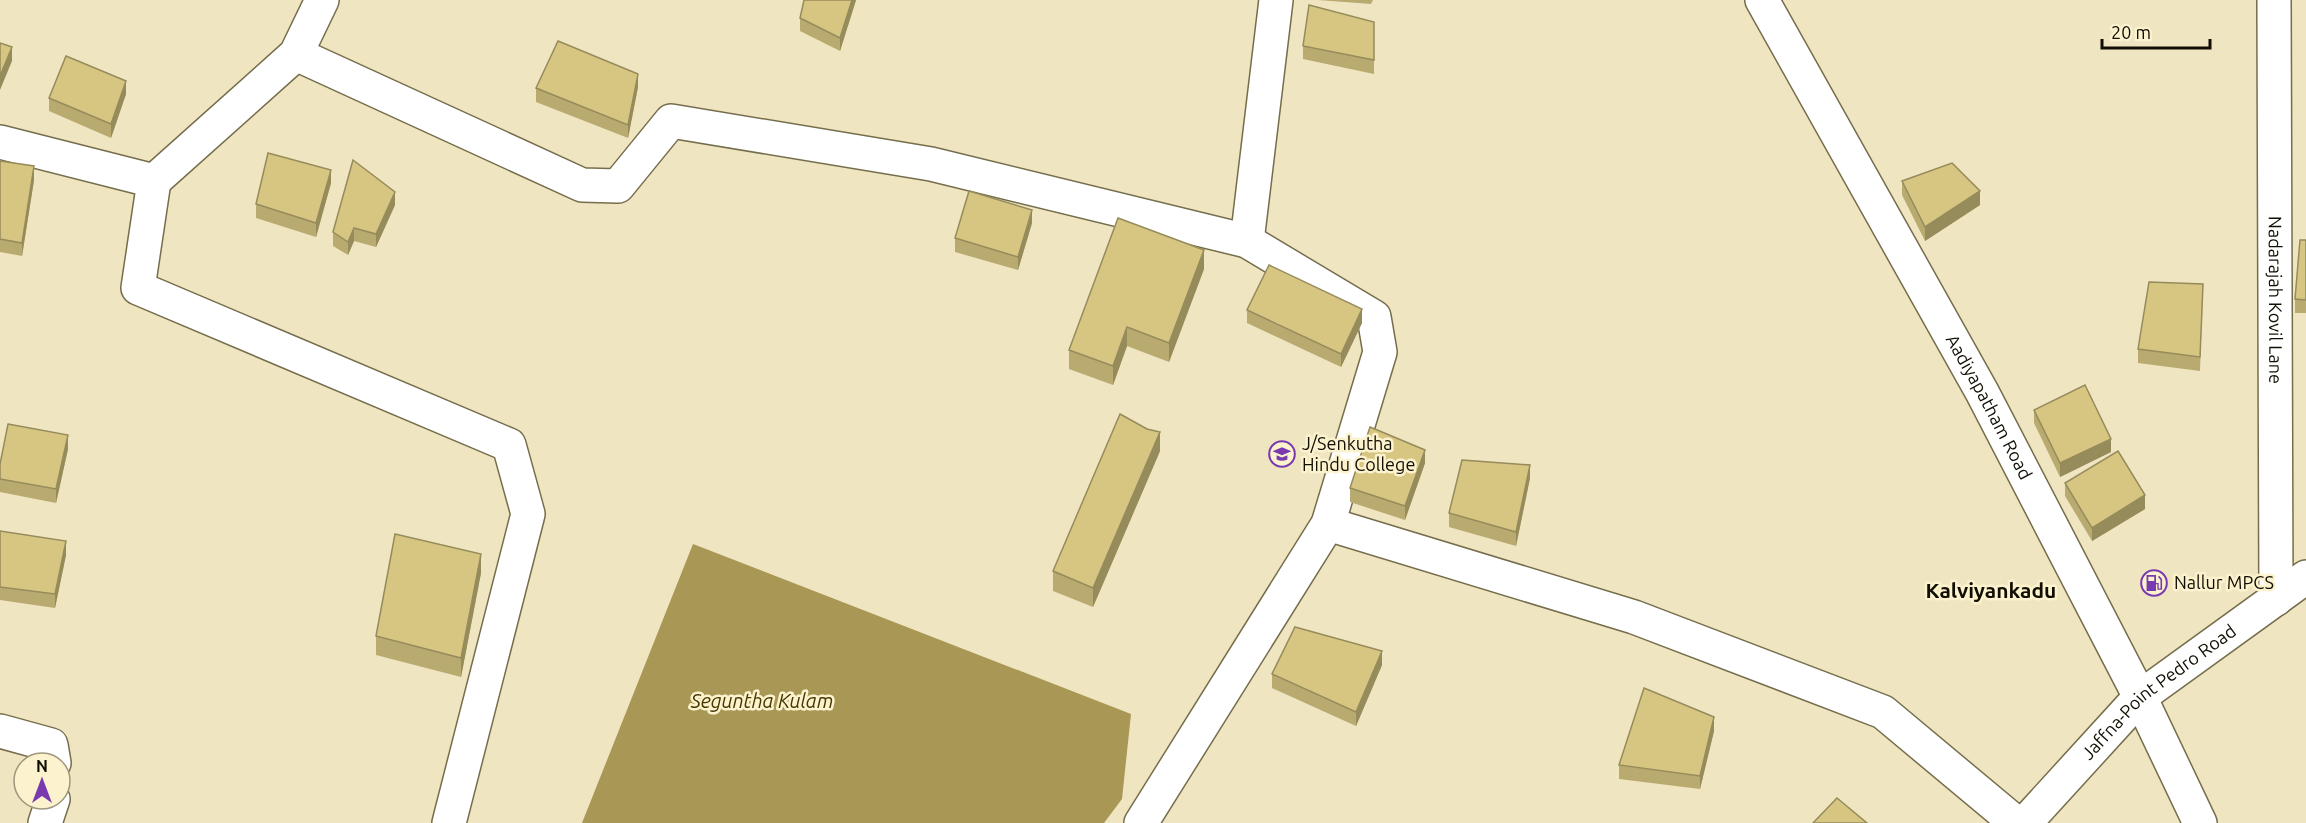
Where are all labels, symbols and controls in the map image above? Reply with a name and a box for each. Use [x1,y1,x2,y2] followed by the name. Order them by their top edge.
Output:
[2102,12,2210,50] scale bar
[2111,22,2151,42] text: 20 m
[2266,216,2286,384] street label: Nadarajah Kovil Lane
[1943,331,2036,482] street label: Aadiyapatham Road
[1302,433,1415,474] place label: J/Senkutha Hindu College
[1267,439,1297,469] school or university icon: J/Senkutha Hindu College
[2139,568,2169,598] fuel station icon: Nallur MPCS
[2174,572,2274,592] place label: Nallur MPCS
[1926,578,2056,602] district label: Kalviyankadu
[2077,620,2239,763] street label: Jaffna-Point Pedro Road
[690,689,833,712] water label: Seguntha Kulam
[12,751,72,811] north arrow
[36,757,48,775] text: N

